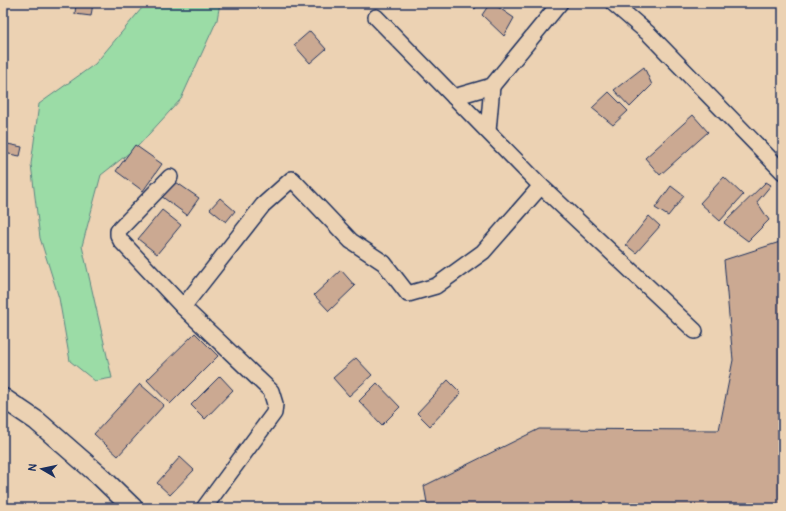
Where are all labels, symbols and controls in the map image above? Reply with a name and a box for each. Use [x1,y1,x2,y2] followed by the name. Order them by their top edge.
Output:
[22,449,62,489] north arrow
[26,462,40,472] text: N

